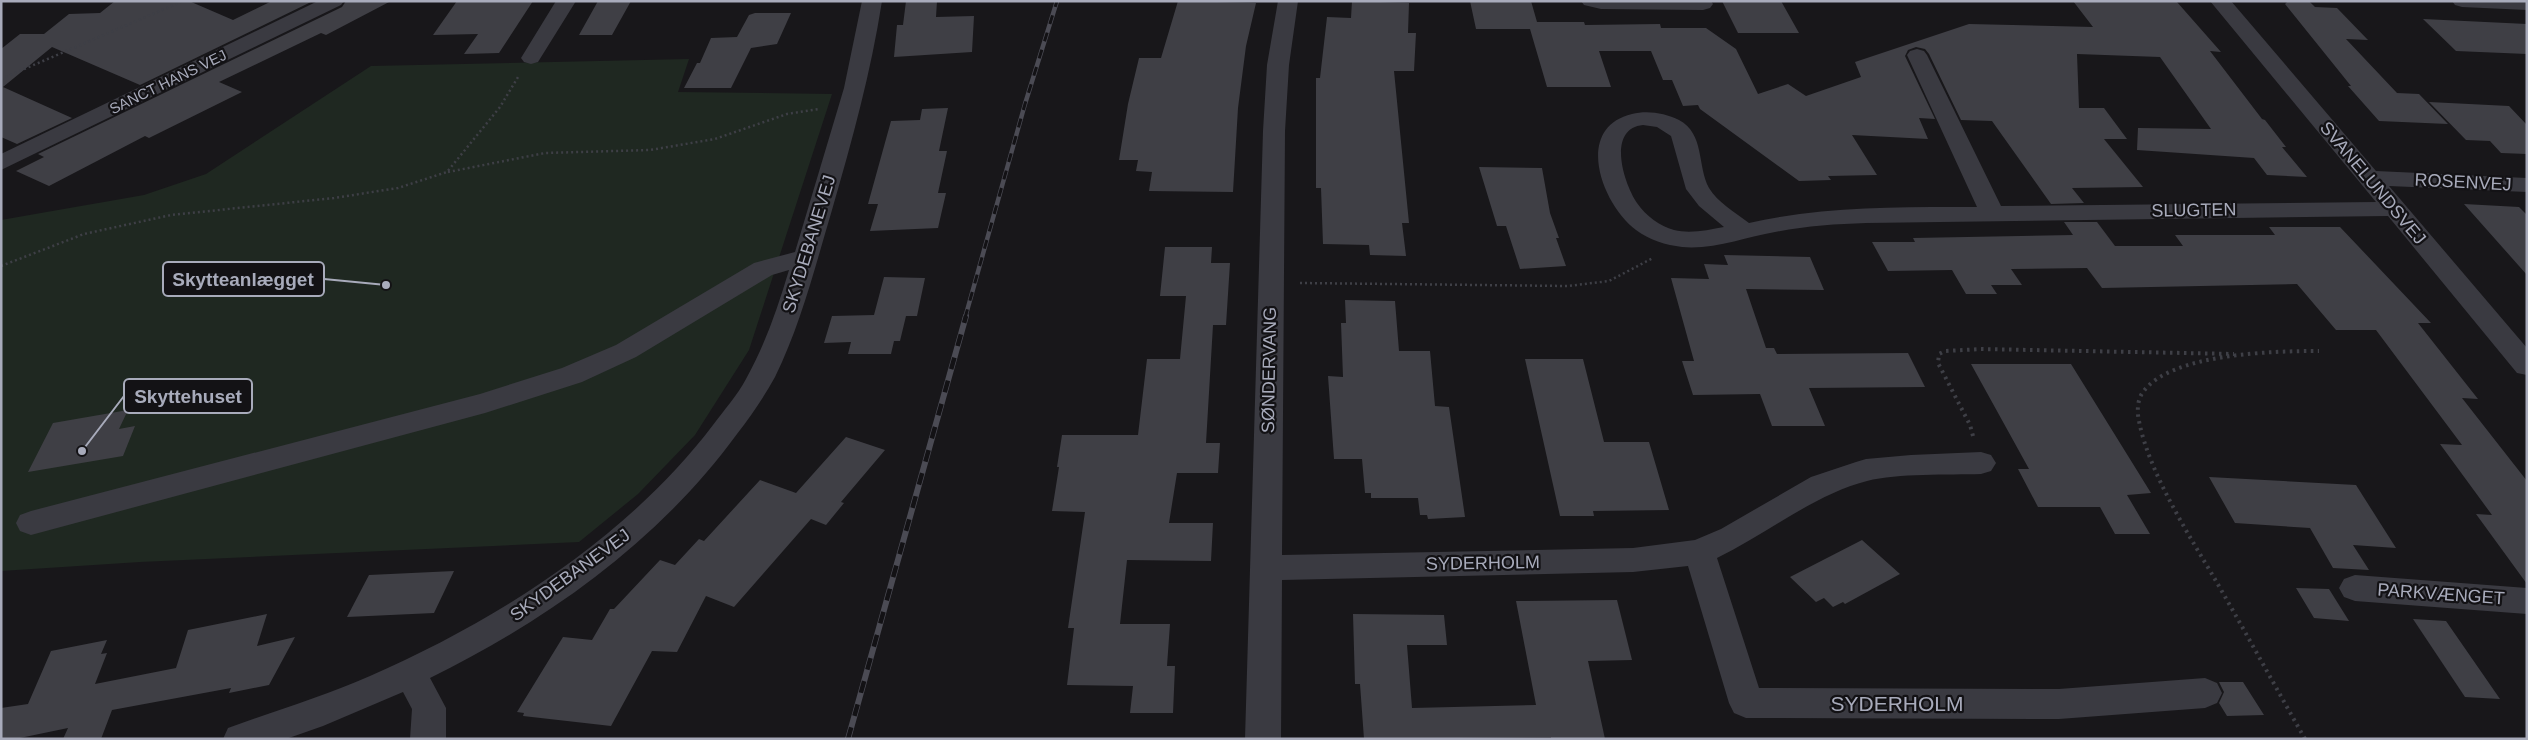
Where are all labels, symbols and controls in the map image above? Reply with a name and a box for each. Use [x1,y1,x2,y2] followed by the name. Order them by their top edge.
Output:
[106,46,229,117] street label: SANCT HANS VEJ
[2316,118,2430,248] street label: SVANELUNDSVEJ
[2414,169,2512,195] street label: ROSENVEJ
[779,173,839,315] street label: SKYDEBANEVEJ
[2151,199,2237,221] street label: SLUGTEN
[163,262,324,296] callout: Skytteanlægget
[172,269,314,290] text: Skytteanlægget
[1258,307,1280,433] street label: SØNDERVANG
[124,379,252,413] callout: Skyttehuset
[134,386,243,407] text: Skyttehuset
[506,525,634,625] street label: SKYDEBANEVEJ
[1426,552,1540,574] street label: SYDERHOLM
[2377,580,2505,608] street label: PARKVÆNGET
[1830,692,1964,715] street label: SYDERHOLM

